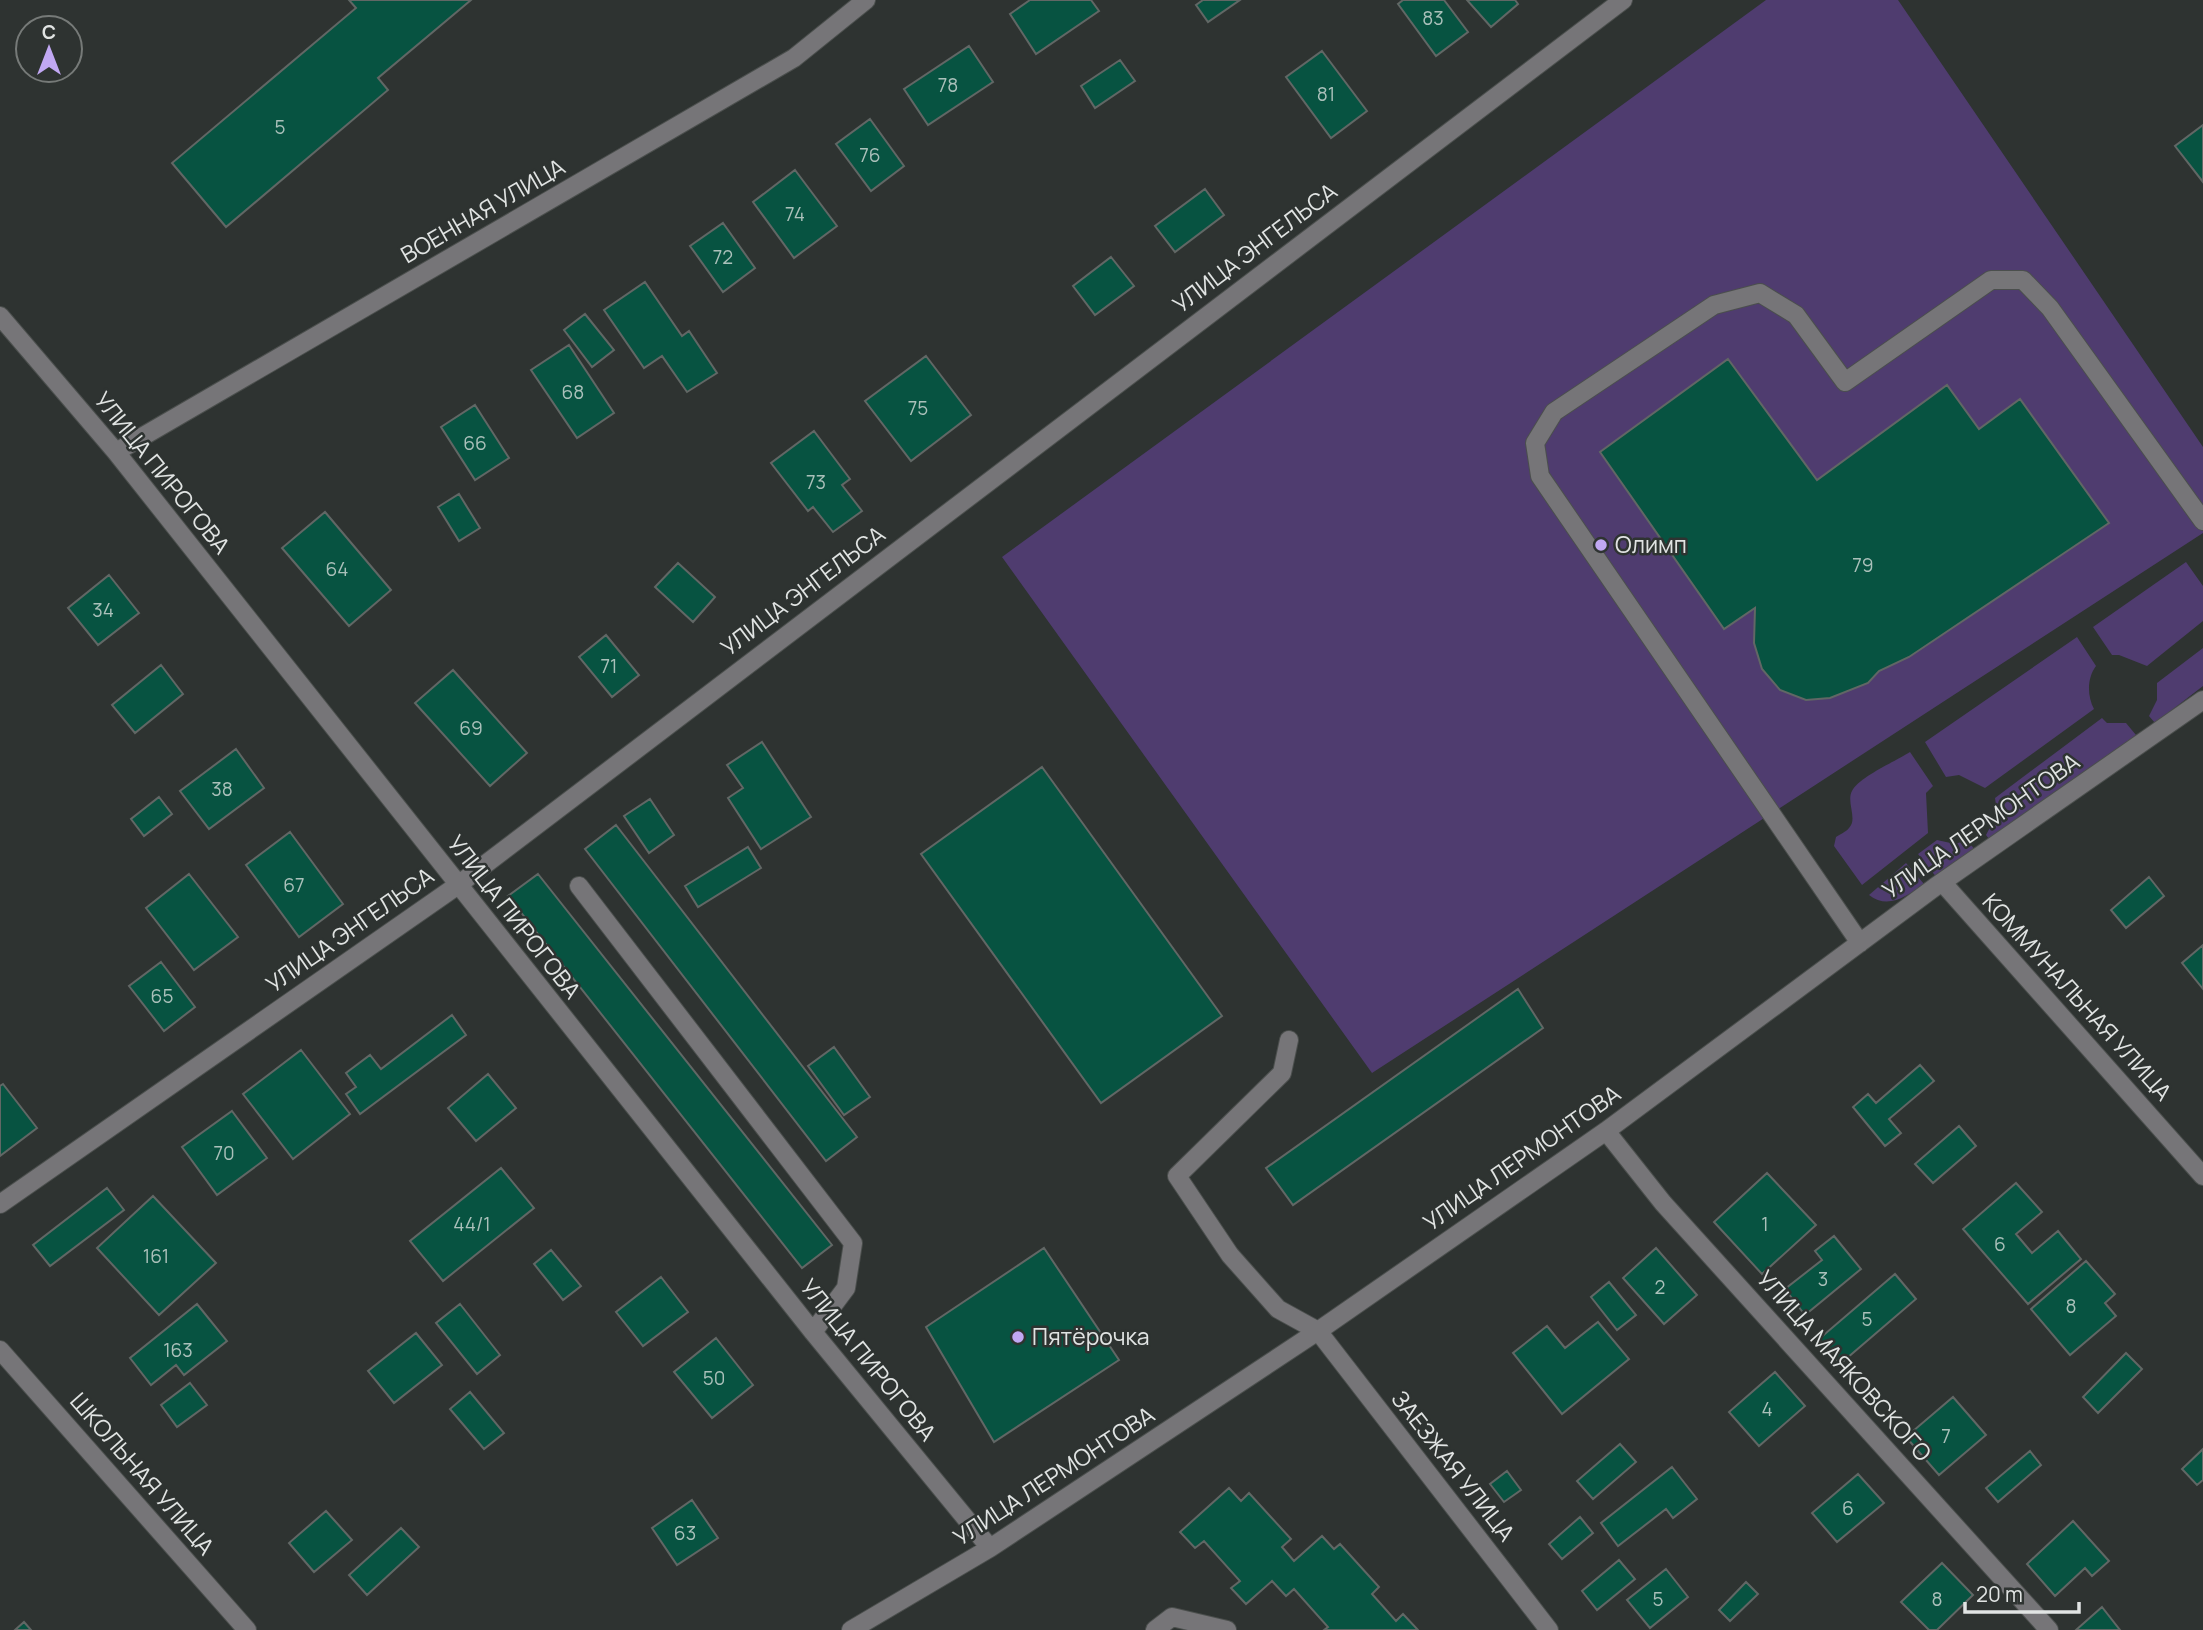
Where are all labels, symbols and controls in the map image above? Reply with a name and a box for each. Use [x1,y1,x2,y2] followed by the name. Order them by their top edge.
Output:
[1422,5,1444,31] house number: 83
[14,14,84,84] north arrow
[42,19,56,45] text: С
[938,72,958,98] house number: 78
[1317,81,1335,107] house number: 81
[275,114,286,140] house number: 5
[859,142,881,168] house number: 76
[395,150,571,270] street label: ВОЕННАЯ УЛИЦА
[1166,175,1344,320] street label: УЛИЦА ЭНГЕЛЬСА
[785,201,805,227] house number: 74
[713,244,733,270] house number: 72
[562,379,584,405] house number: 68
[87,385,238,560] street label: УЛИЦА ПИРОГОВА
[908,395,928,421] house number: 75
[463,430,487,456] house number: 66
[806,469,826,495] house number: 73
[714,518,892,663] street label: УЛИЦА ЭНГЕЛЬСА
[1615,528,1687,560] place label: Олимп
[1593,537,1609,553] marker: Олимп
[1852,552,1874,578] house number: 79
[326,556,349,582] house number: 64
[92,597,114,623] house number: 34
[601,653,617,679] house number: 71
[459,715,483,741] house number: 69
[1875,745,2086,905] street label: УЛИЦА ЛЕРМОНТОВА
[211,776,233,802] house number: 38
[441,828,589,1005] street label: УЛИЦА ПИРОГОВА
[259,859,440,999] street label: УЛИЦА ЭНГЕЛЬСА
[283,872,305,898] house number: 67
[1976,886,2180,1107] street label: КОММУНАЛЬНАЯ УЛИЦА
[151,983,173,1009] house number: 65
[1416,1077,1627,1237] street label: УЛИЦА ЛЕРМОНТОВА
[213,1140,235,1166] house number: 70
[453,1211,491,1237] house number: 44/1
[1761,1211,1769,1237] house number: 1
[1994,1231,2006,1257] house number: 6
[143,1243,169,1269] house number: 161
[1750,1263,1939,1468] street label: УЛИЦА МАЯКОВСКОГО
[1818,1266,1828,1292] house number: 3
[793,1272,944,1447] street label: УЛИЦА ПИРОГОВА
[1655,1274,1665,1300] house number: 2
[2065,1293,2077,1319] house number: 8
[1862,1306,1873,1332] house number: 5
[1032,1320,1150,1352] place label: Пятёрочка
[1010,1329,1026,1345] marker: Пятёрочка
[163,1337,193,1363] house number: 163
[703,1365,725,1391] house number: 50
[1385,1383,1523,1548] street label: ЗАЕЗЖАЯ УЛИЦА
[63,1385,222,1562] street label: ШКОЛЬНАЯ УЛИЦА
[1761,1396,1773,1422] house number: 4
[947,1398,1161,1552] street label: УЛИЦА ЛЕРМОНТОВА
[1941,1423,1951,1449] house number: 7
[1842,1495,1854,1521] house number: 6
[674,1520,696,1546] house number: 63
[1965,1570,2079,1614] scale bar
[1976,1580,2023,1608] text: 20 m
[1653,1586,1664,1612] house number: 5
[1931,1586,1943,1612] house number: 8

